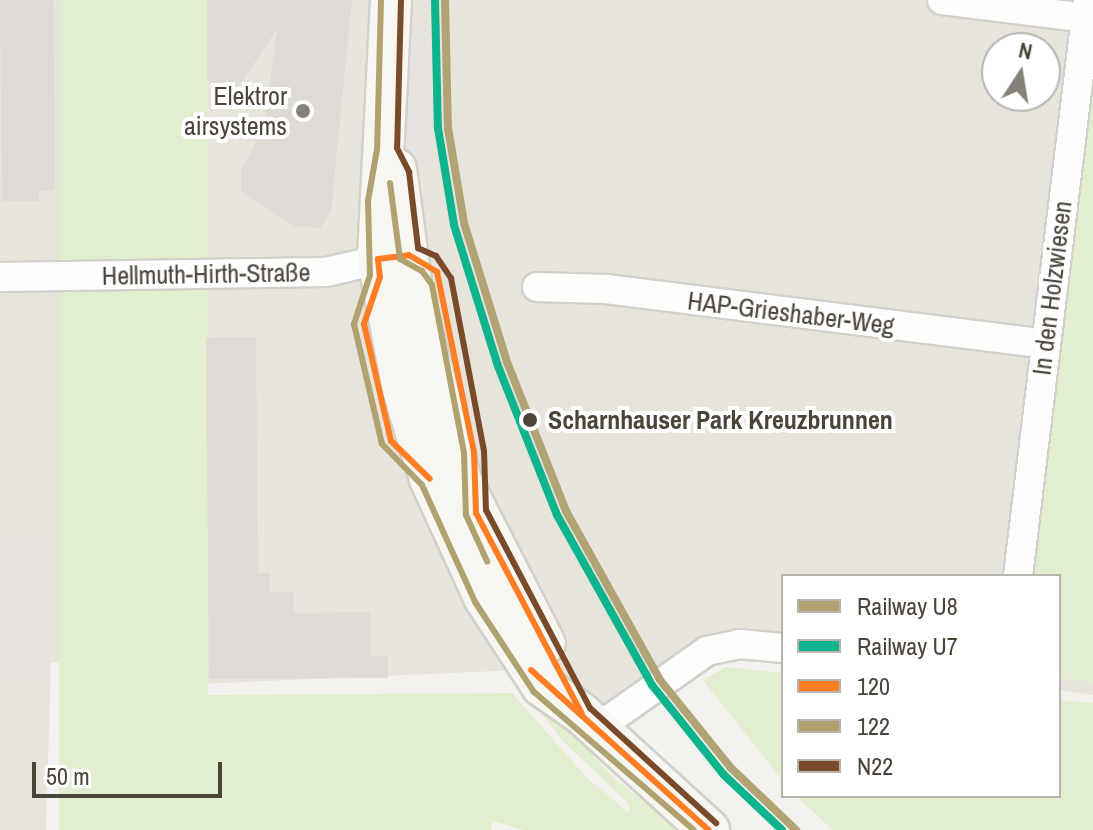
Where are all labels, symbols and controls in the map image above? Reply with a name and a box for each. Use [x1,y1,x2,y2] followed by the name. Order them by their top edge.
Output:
[981,32,1061,112] north arrow
[1016,34,1035,67] text: N
[184,80,287,142] place label: Elektror airsystems
[294,102,312,120] marker: Elektror airsystems
[1026,199,1078,377] street label: In den Holzwiesen
[101,257,311,291] street label: Hellmuth-Hirth-Straße
[686,285,896,341] street label: HAP-Grieshaber-Weg
[548,404,893,436] place label: Scharnhauser Park Kreuzbrunnen
[519,409,541,431] marker: Scharnhauser Park Kreuzbrunnen
[781,574,1061,798] legend
[857,590,958,622] text: Railway U8
[857,630,958,662] text: Railway U7
[857,670,890,702] text: 120
[857,710,890,742] text: 122
[36,746,226,796] scale bar
[857,750,893,782] text: N22
[46,760,90,792] text: 50 m

